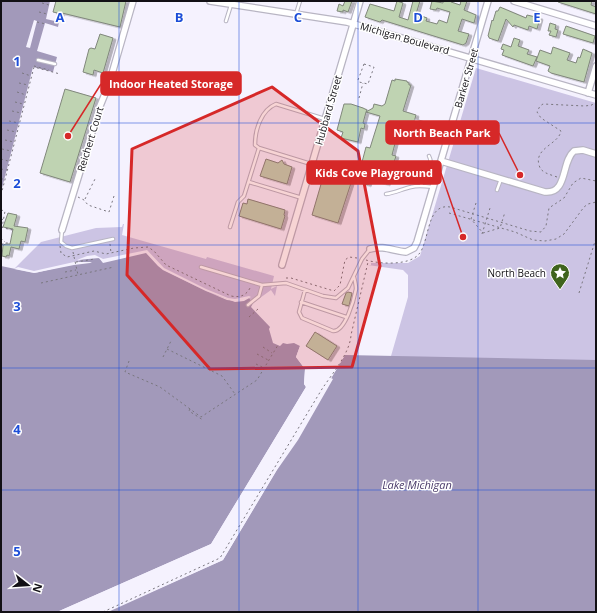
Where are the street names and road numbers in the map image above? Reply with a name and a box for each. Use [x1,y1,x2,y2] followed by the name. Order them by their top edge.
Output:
[359,19,451,57] street label: Michigan Boulevard
[451,46,481,110] street label: Barker Street
[311,73,345,147] street label: Hubbard Street
[73,104,107,173] street label: Reichert Court

